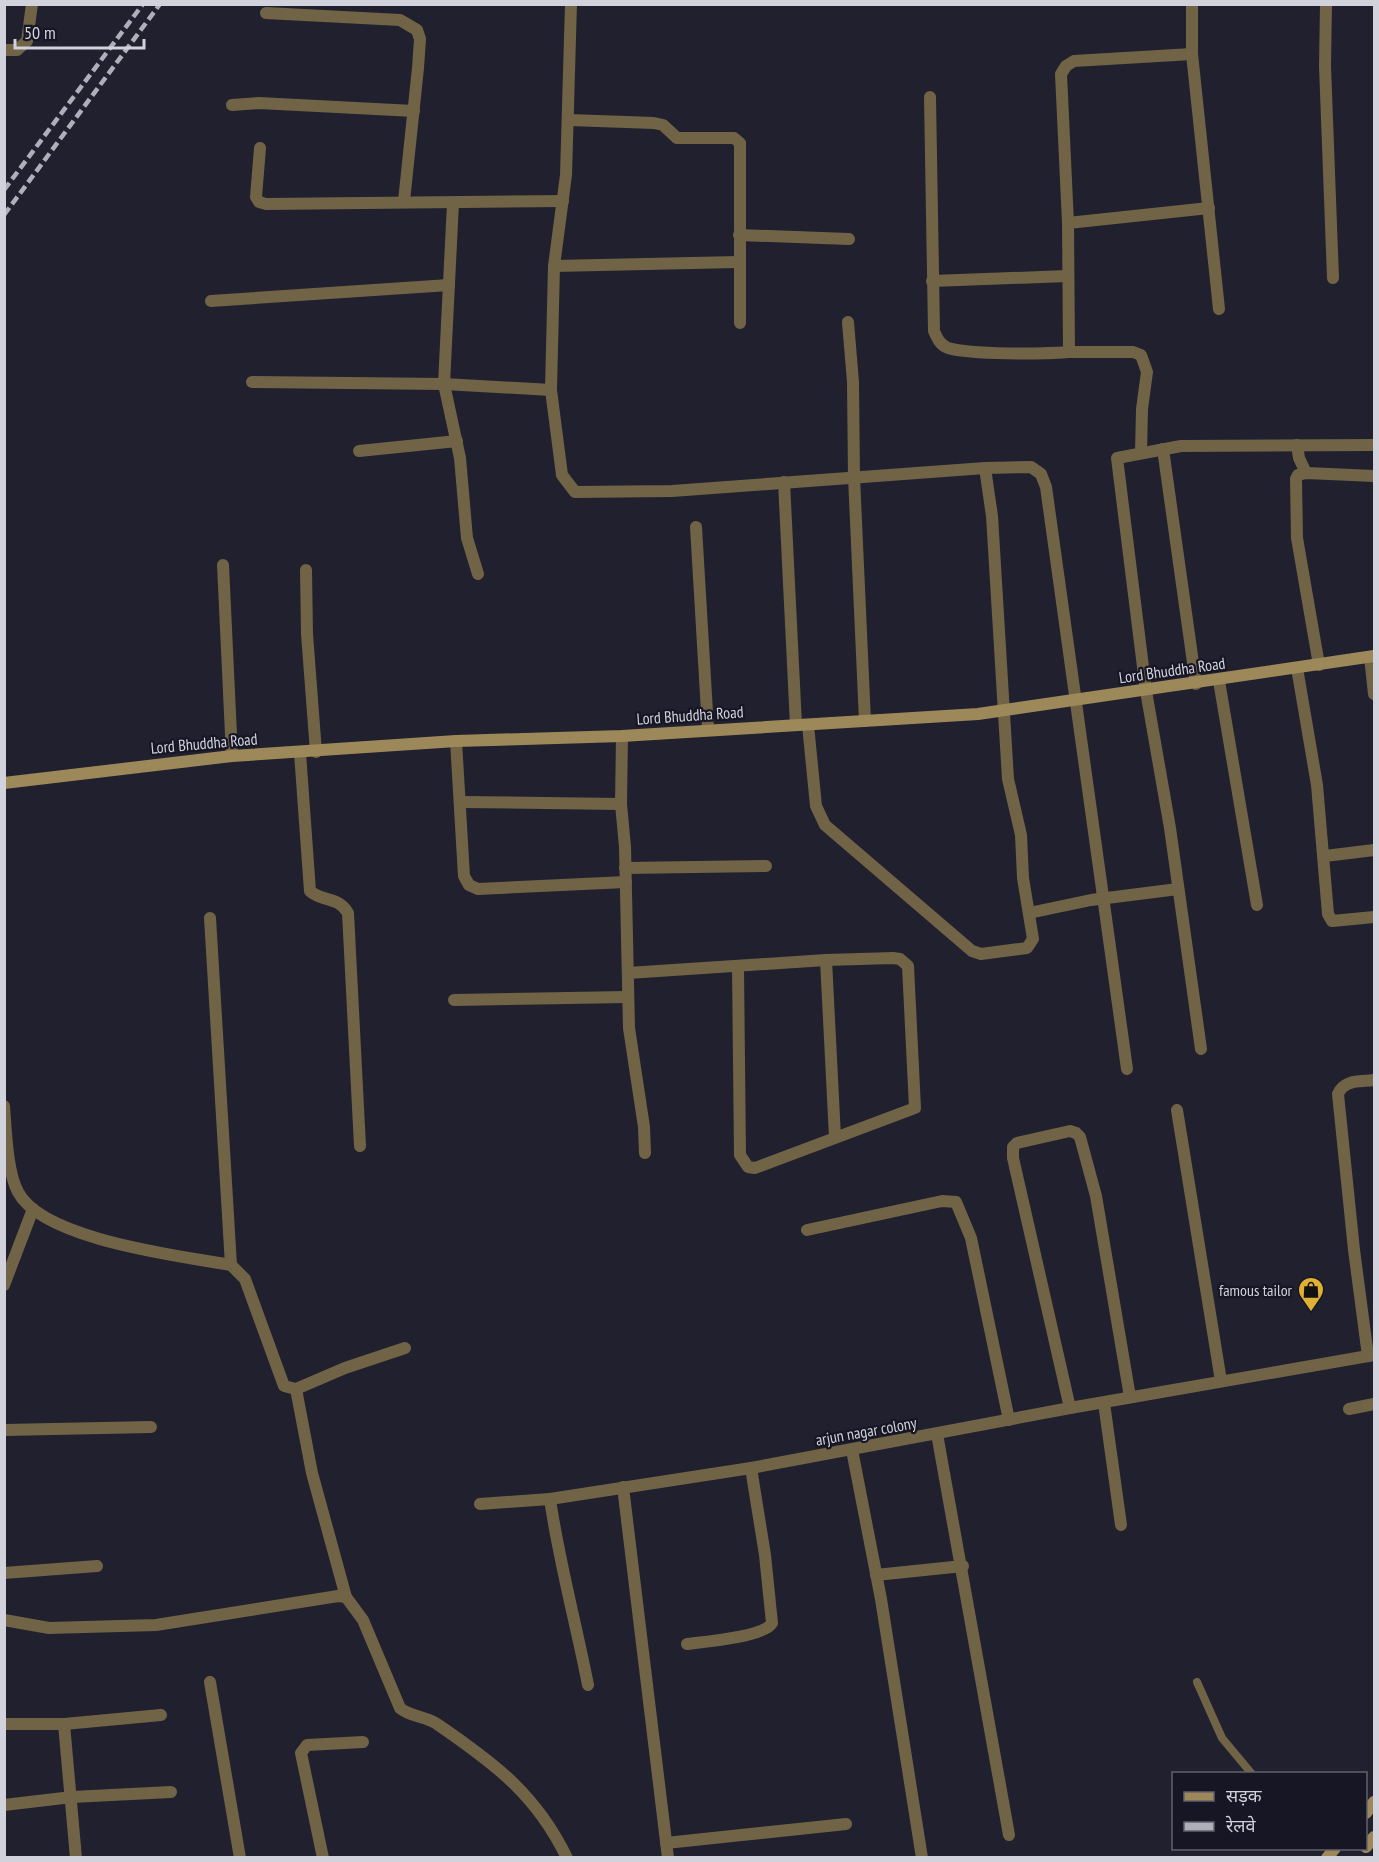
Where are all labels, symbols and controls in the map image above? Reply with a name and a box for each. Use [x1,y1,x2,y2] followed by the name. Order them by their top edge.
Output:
[15,12,144,50] scale bar
[24,21,56,44] text: 50 m
[1118,653,1226,687] street label: Lord Bhuddha Road
[636,701,744,729] street label: Lord Bhuddha Road
[150,728,258,758] street label: Lord Bhuddha Road
[1296,1275,1326,1313] shop icon: famous tailor
[1219,1280,1293,1300] place label: famous tailor
[814,1412,918,1450] street label: arjun nagar colony
[1172,1772,1367,1850] legend
[1226,1784,1263,1807] text: सड़क
[1225,1814,1257,1837] text: रेलवे

